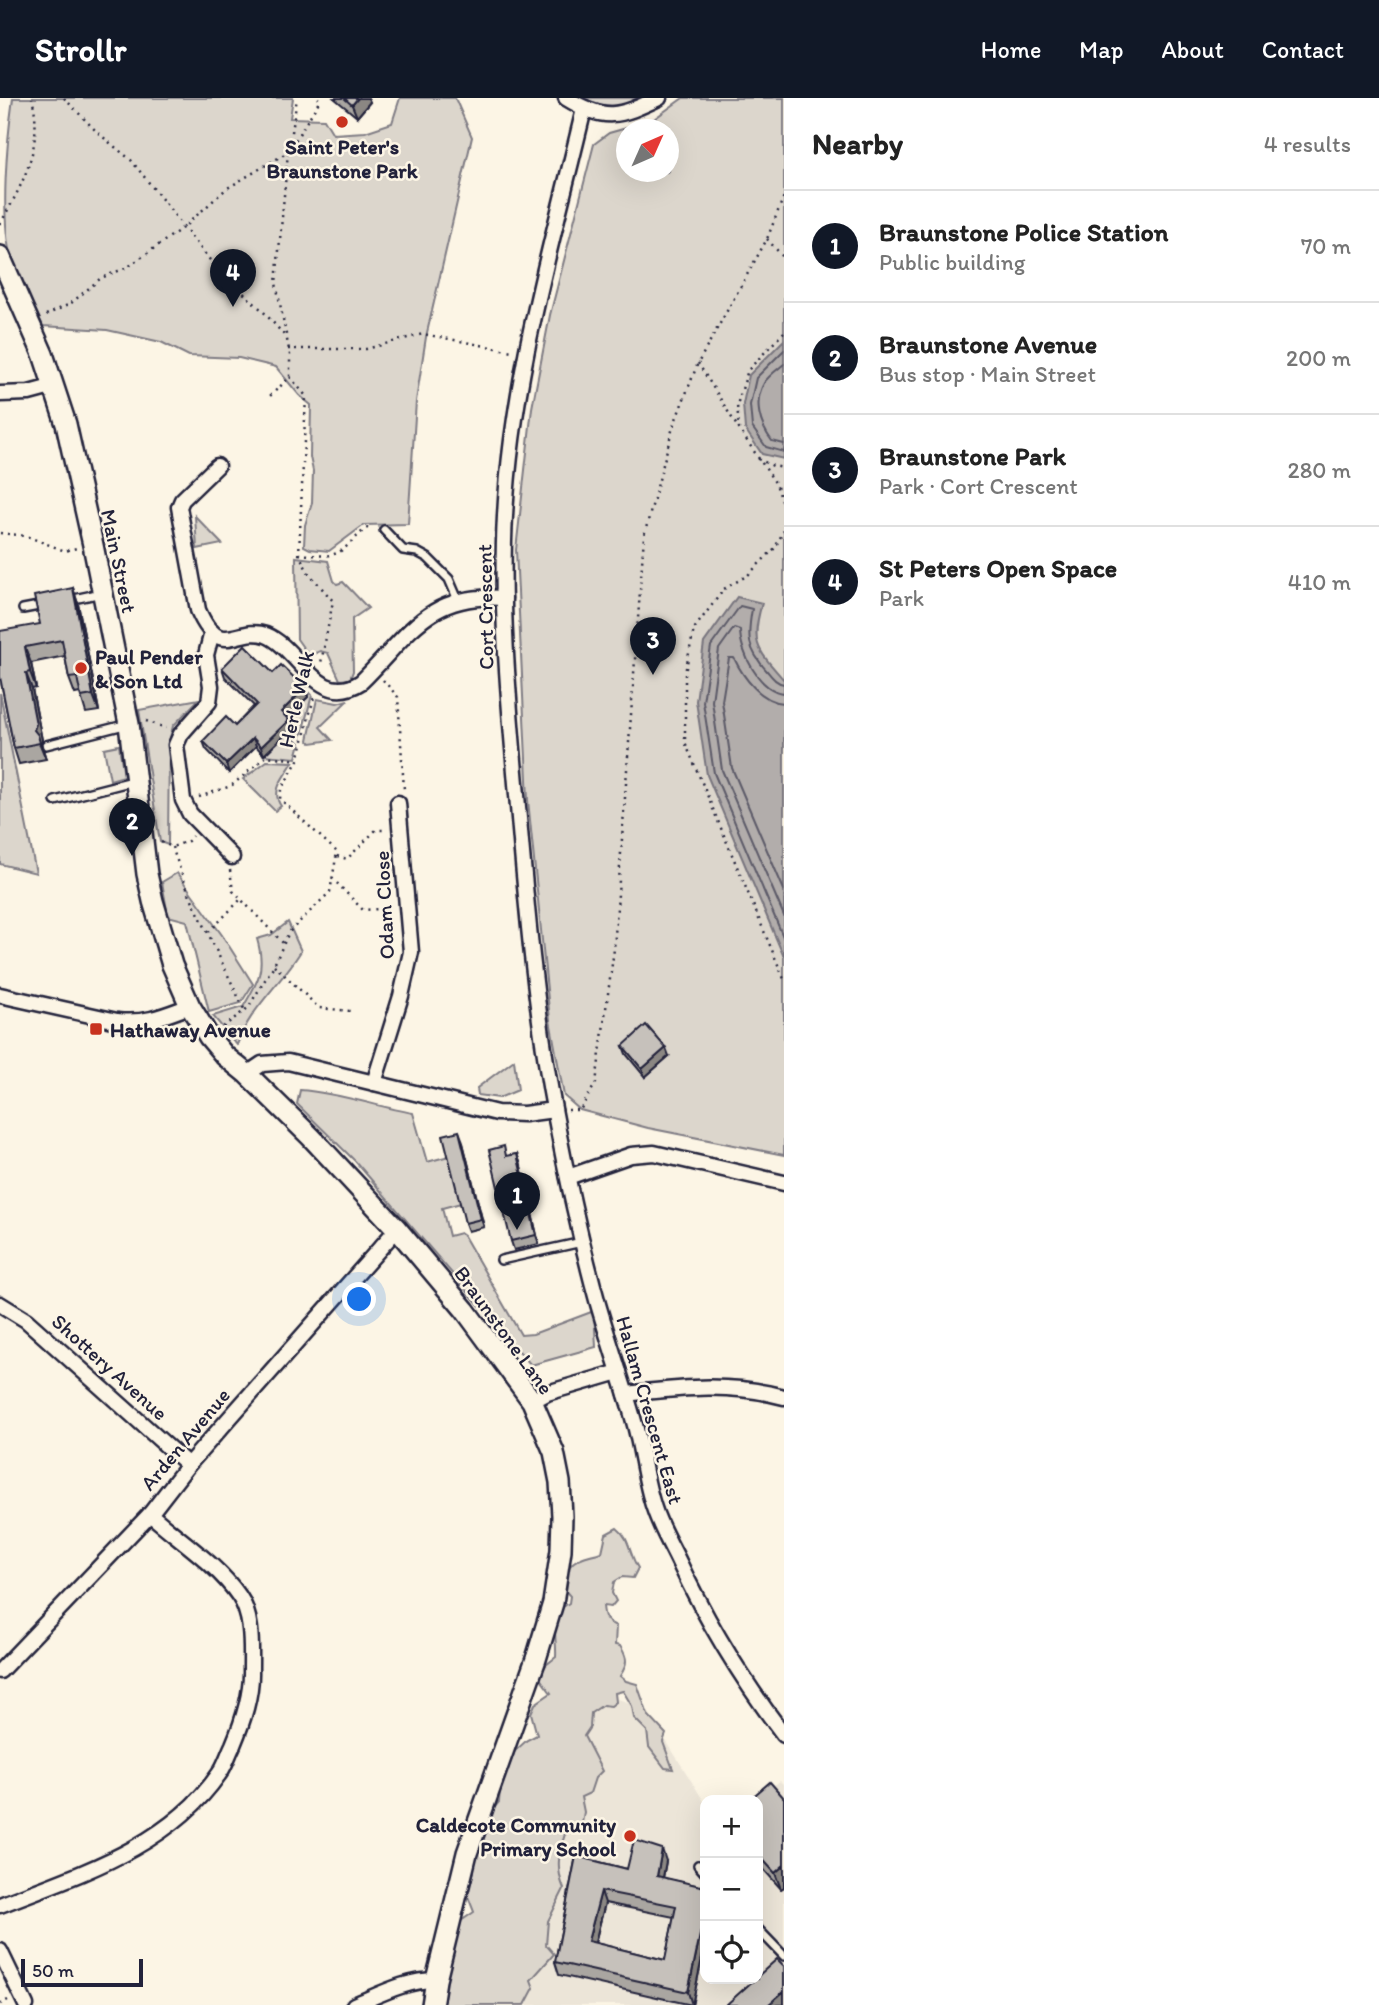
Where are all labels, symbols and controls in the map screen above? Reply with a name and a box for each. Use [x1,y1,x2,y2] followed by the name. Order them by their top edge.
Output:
[35,30,126,69] text: Strollr
[981,35,1041,64] text: Home
[1079,35,1123,64] text: Map
[1161,35,1224,64] text: About
[1262,35,1344,64] text: Contact
[334,114,350,130] marker: Saint Peter's Braunstone Park
[616,119,679,182] north arrow
[812,125,903,162] text: Nearby
[1264,130,1351,158] text: 4 results
[267,134,419,183] place label: Saint Peter's Braunstone Park
[879,216,1168,248] text: Braunstone Police Station
[830,232,840,260] text: 1
[1301,232,1351,260] text: 70 m
[879,248,1025,276] text: Public building
[210,249,256,307] pin: 4
[879,328,1097,360] text: Braunstone Avenue
[829,344,841,372] text: 2
[1286,344,1351,372] text: 200 m
[879,360,1096,388] text: Bus stop · Main Street
[879,440,1066,472] text: Braunstone Park
[829,456,841,484] text: 3
[1288,456,1351,484] text: 280 m
[879,472,1078,500] text: Park · Cort Crescent
[96,507,142,615] street label: Main Street
[471,544,499,670] street label: Cort Crescent
[879,552,1117,584] text: St Peters Open Space
[828,568,842,596] text: 4
[1288,568,1351,596] text: 410 m
[879,584,924,612] text: Park
[630,617,676,675] pin: 3
[95,644,203,693] place label: Paul Pender & Son Ltd
[273,648,319,750] street label: Herle Walk
[73,660,89,676] marker: Paul Pender & Son Ltd
[109,798,155,856] pin: 2
[369,850,399,960] street label: Odam Close
[110,1017,271,1043] place label: Hathaway Avenue
[88,1021,104,1037] marker: Hathaway Avenue
[494,1172,540,1230] pin: 1
[449,1261,559,1399] street label: Braunstone Lane
[342,1282,376,1316] your location
[47,1308,173,1426] street label: Shottery Avenue
[611,1313,689,1507] street label: Hallam Crescent East
[135,1383,235,1495] street label: Arden Avenue
[700,1795,763,1984] map controls
[700,1795,763,1858] button: +
[416,1812,617,1862] place label: Caldecote Community Primary School
[622,1828,638,1844] marker: Caldecote Community Primary School
[700,1858,763,1921] button: −
[700,1921,763,1984] button: locate
[21,1956,144,1988] scale bar
[32,1959,74,1982] text: 50 m

